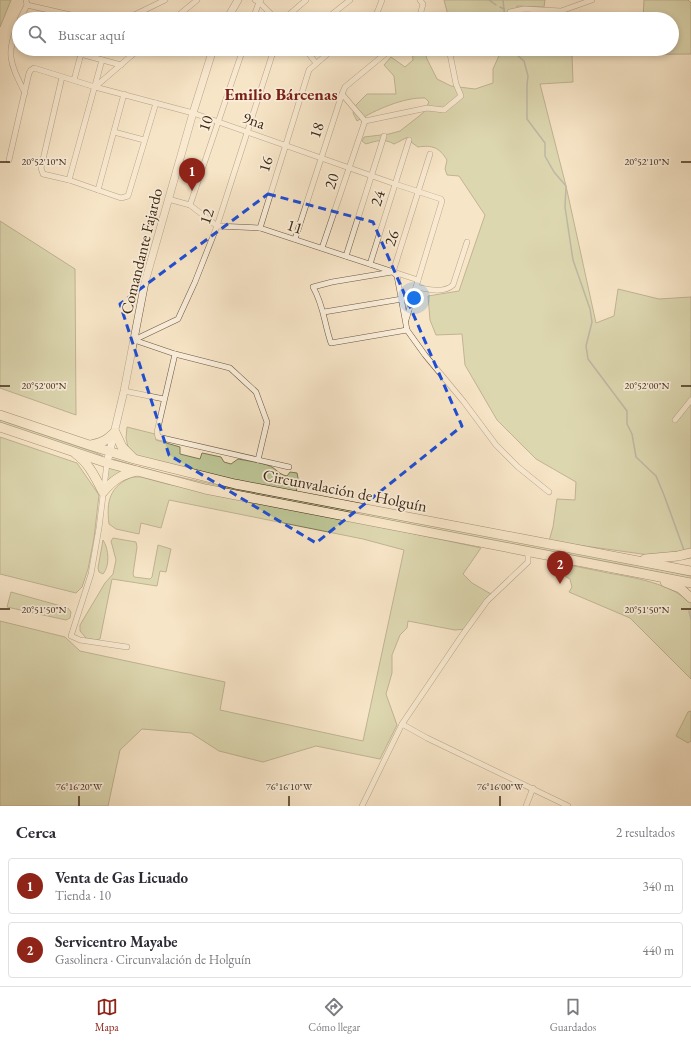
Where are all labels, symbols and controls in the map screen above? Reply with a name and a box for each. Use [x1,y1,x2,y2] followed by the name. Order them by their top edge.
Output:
[12,12,679,56] search box
[26,23,48,45] icon: search
[58,25,125,44] text: Buscar aquí
[224,83,338,105] district label: Emilio Bárcenas
[240,107,268,134] street label: 9na
[193,112,218,134] street label: 10
[304,119,329,141] street label: 18
[253,153,278,175] street label: 16
[22,155,67,168] text: 20°52'10"N
[625,155,670,168] text: 20°52'10"N
[179,158,205,191] pin: 1
[319,170,344,192] street label: 20
[116,186,167,316] street label: Comandante Fajardo
[365,187,390,209] street label: 24
[194,205,219,227] street label: 12
[284,214,305,239] street label: 11
[379,227,404,249] street label: 26
[404,288,424,308] your location
[22,379,67,392] text: 20°52'00"N
[625,379,670,392] text: 20°52'00"N
[261,464,429,517] street label: Circunvalación de Holguín
[547,551,573,584] pin: 2
[22,603,67,616] text: 20°51'50"N
[625,603,670,616] text: 20°51'50"N
[56,780,103,793] text: 76°16'20"W
[266,780,313,793] text: 76°16'10"W
[477,780,524,793] text: 76°16'00"W
[16,821,56,843] text: Cerca
[616,824,675,841] text: 2 resultados
[55,868,188,887] text: Venta de Gas Licuado
[27,878,33,895] text: 1
[643,878,674,895] text: 340 m
[55,887,111,904] text: Tienda · 10
[55,932,178,951] text: Servicentro Mayabe
[27,942,33,959] text: 2
[643,942,674,959] text: 440 m
[55,951,251,968] text: Gasolinera · Circunvalación de Holguín
[95,996,119,1034] tab: Mapa
[308,996,360,1034] tab: Cómo llegar
[550,996,596,1034] tab: Guardados

